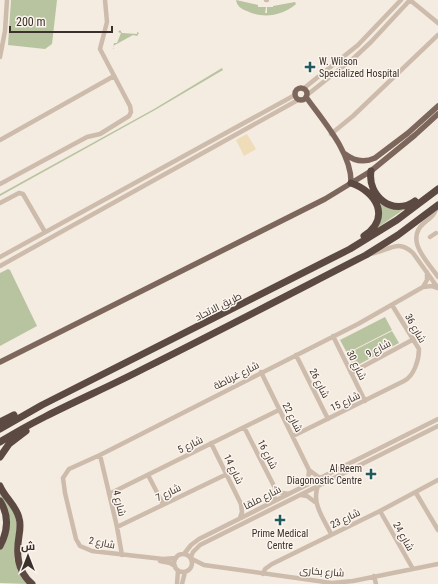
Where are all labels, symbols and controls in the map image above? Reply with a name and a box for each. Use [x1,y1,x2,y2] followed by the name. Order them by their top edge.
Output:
[10,8,112,34] scale bar
[16,15,46,29] text: 200 m
[319,56,399,79] place label: W. Wilson Specialized Hospital
[304,61,316,73] marker: W. Wilson Specialized Hospital
[193,290,244,324] street label: طريق الاتحاد
[402,312,428,345] street label: شارع 36
[364,337,393,360] street label: شارع 9
[344,349,368,382] street label: شارع 30
[212,359,261,392] street label: شارع غرناطة
[307,367,332,400] street label: شارع 26
[329,390,362,414] street label: شارع 15
[280,401,305,434] street label: شارع 22
[176,434,205,456] street label: شارع 5
[255,438,280,471] street label: شارع 16
[221,453,245,486] street label: شارع 14
[287,463,362,486] place label: Al Reem Diagonostic Centre
[365,468,377,480] marker: Al Reem Diagonostic Centre
[154,482,183,504] street label: شارع 7
[242,483,283,512] street label: شارع ملقا
[110,489,128,518] street label: شارع 4
[329,507,362,531] street label: شارع 23
[274,514,286,526] marker: Prime Medical Centre
[390,520,416,553] street label: شارع 24
[252,528,308,551] place label: Prime Medical Centre
[88,535,116,551] street label: شارع 2
[8,536,48,576] north arrow
[21,540,35,553] text: ش
[299,564,345,580] street label: شارع بخارى

